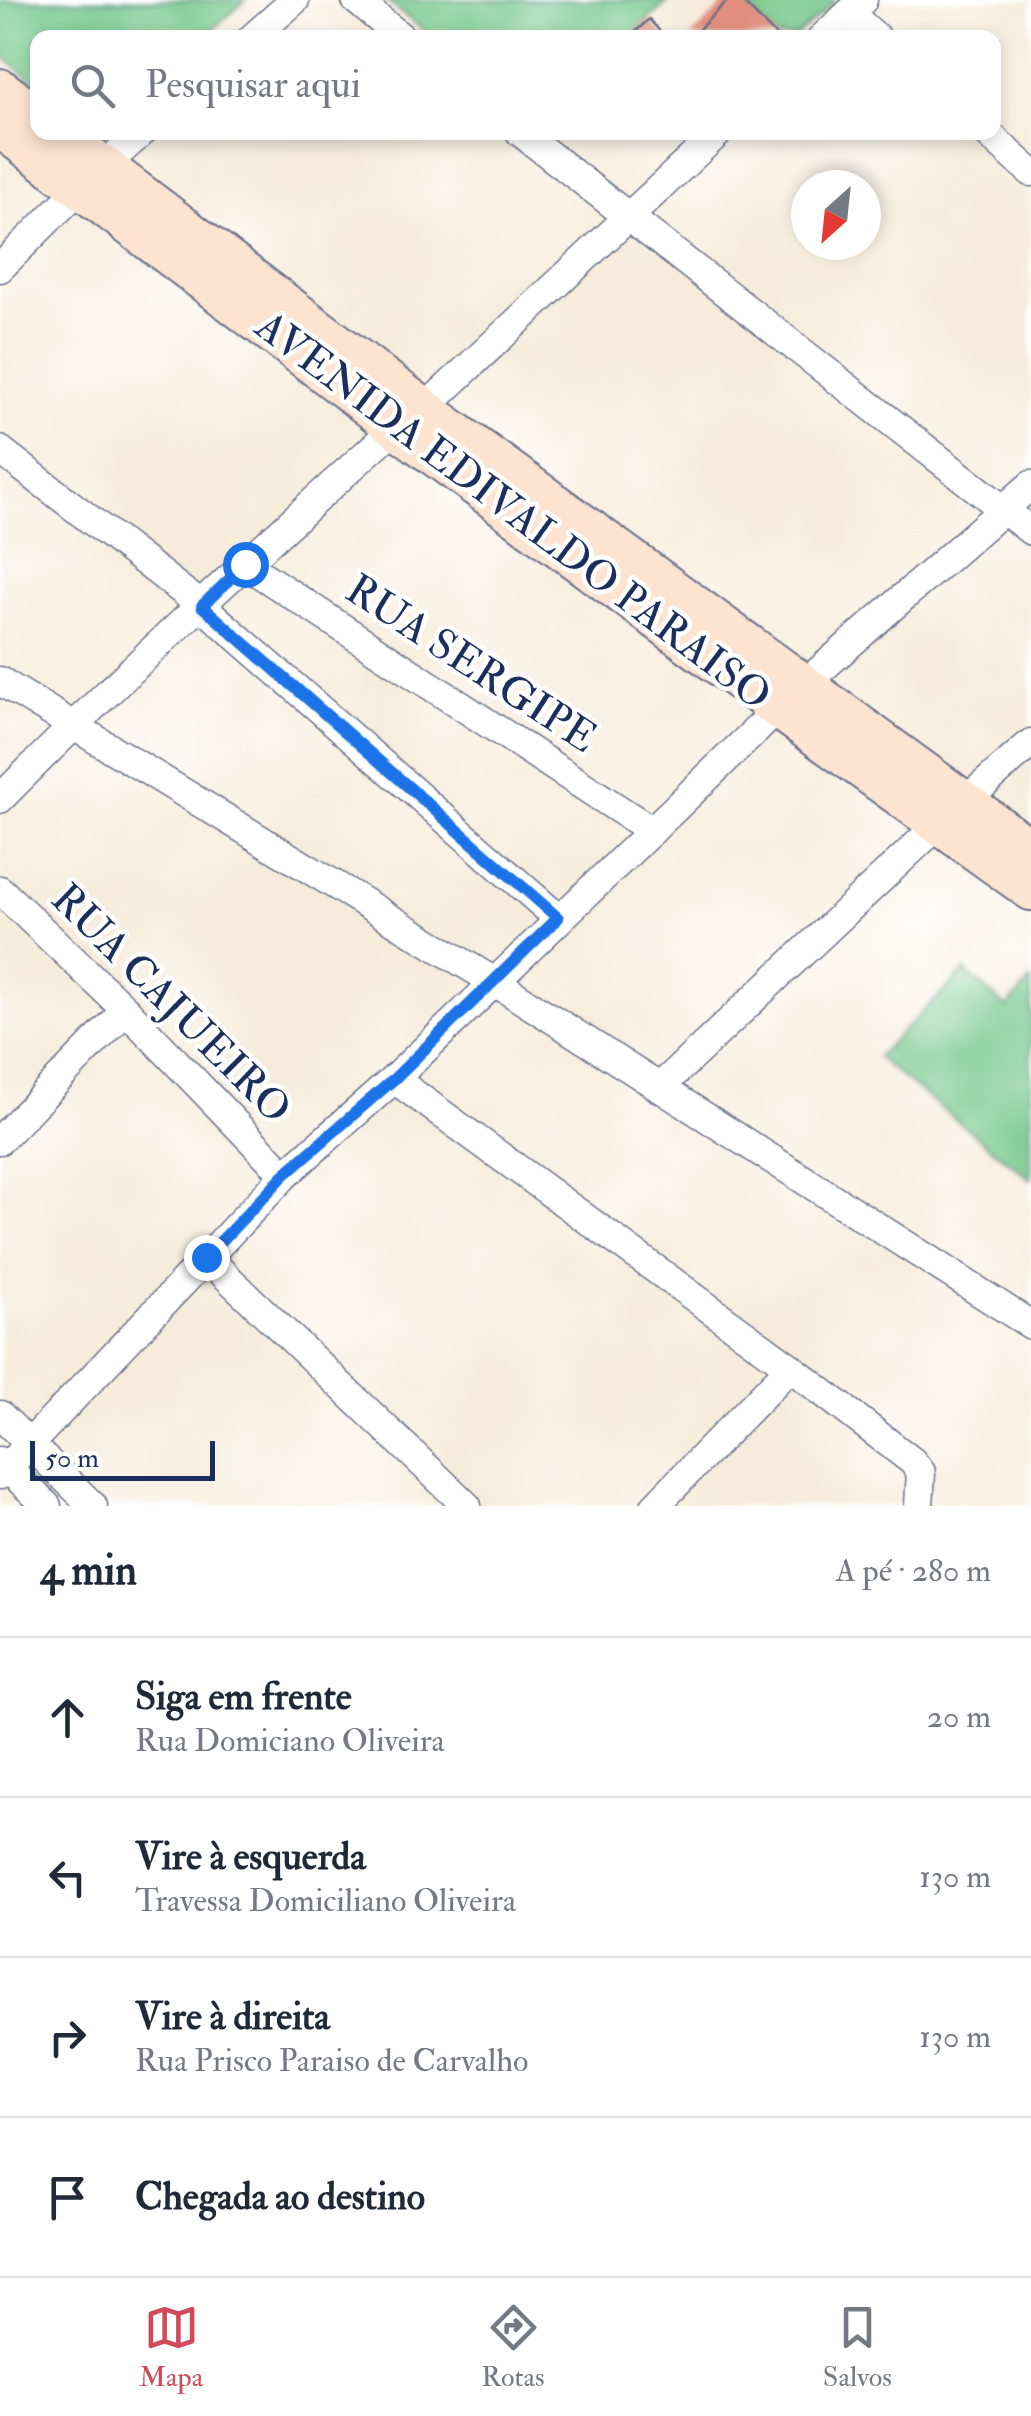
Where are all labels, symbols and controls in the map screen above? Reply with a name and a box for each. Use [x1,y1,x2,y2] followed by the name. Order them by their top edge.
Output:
[30,30,1001,140] search box
[65,58,120,113] icon: search
[145,61,361,109] text: Pesquisar aqui
[791,170,881,260] north arrow
[244,299,781,722] street label: AVENIDA EDIVALDO PARAISO
[223,542,269,588] route start
[336,564,606,764] street label: RUA SERGIPE
[40,873,302,1135] street label: RUA CAJUEIRO
[184,1235,230,1281] route end
[30,1436,215,1480] scale bar
[45,1441,99,1476] text: 50 m
[40,1545,137,1597] text: 4 min
[835,1551,991,1591] text: A pé · 280 m
[135,1673,352,1721] text: Siga em frente
[40,1690,95,1745] icon: ahead
[927,1697,991,1737] text: 20 m
[135,1721,445,1761] text: Rua Domiciano Oliveira
[135,1833,366,1881] text: Vire à esquerda
[40,1850,95,1905] icon: left
[919,1857,991,1897] text: 130 m
[135,1881,516,1921] text: Travessa Domiciliano Oliveira
[135,1993,330,2041] text: Vire à direita
[40,2010,95,2065] icon: right
[919,2017,991,2057] text: 130 m
[135,2041,528,2081] text: Rua Prisco Paraiso de Carvalho
[40,2170,95,2225] icon: arrive
[135,2173,425,2221] text: Chegada ao destino
[139,2300,203,2395] tab: Mapa
[481,2300,545,2395] tab: Rotas
[823,2300,892,2395] tab: Salvos

